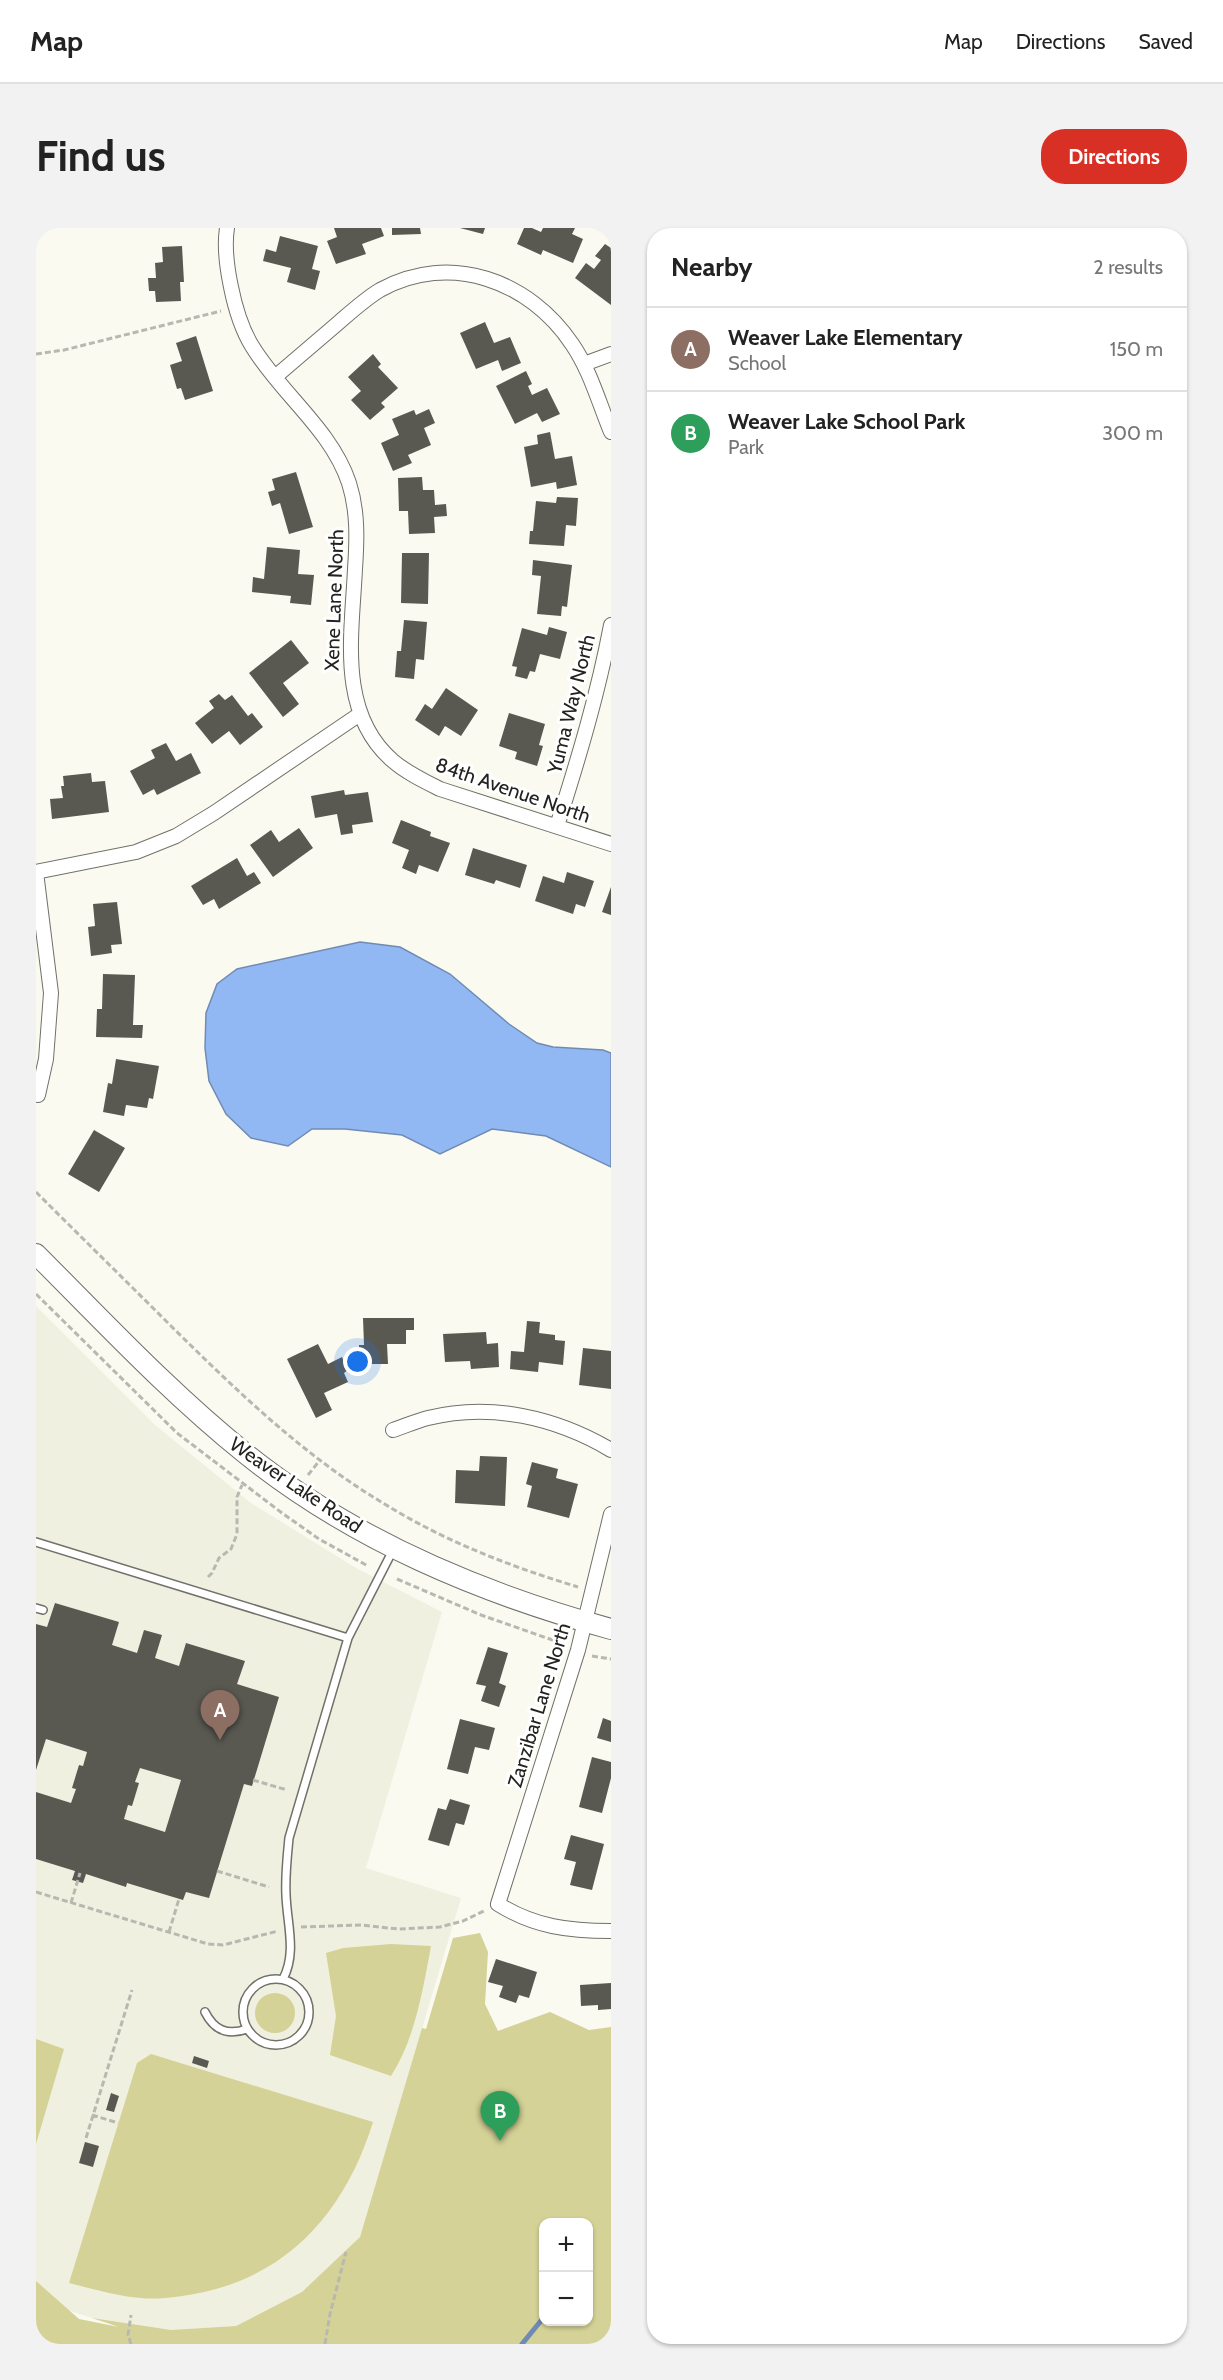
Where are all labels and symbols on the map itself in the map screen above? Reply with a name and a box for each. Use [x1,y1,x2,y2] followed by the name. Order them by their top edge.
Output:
[320,529,348,671] street label: Xene Lane North
[542,632,600,777] street label: Yuma Way North
[432,752,594,828] street label: 84th Avenue North
[343,1347,372,1376] your location
[225,1432,367,1538] street label: Weaver Lake Road
[503,1620,575,1790] street label: Zanzibar Lane North
[200,1690,240,1740] pin: A
[480,2092,520,2141] pin: B

